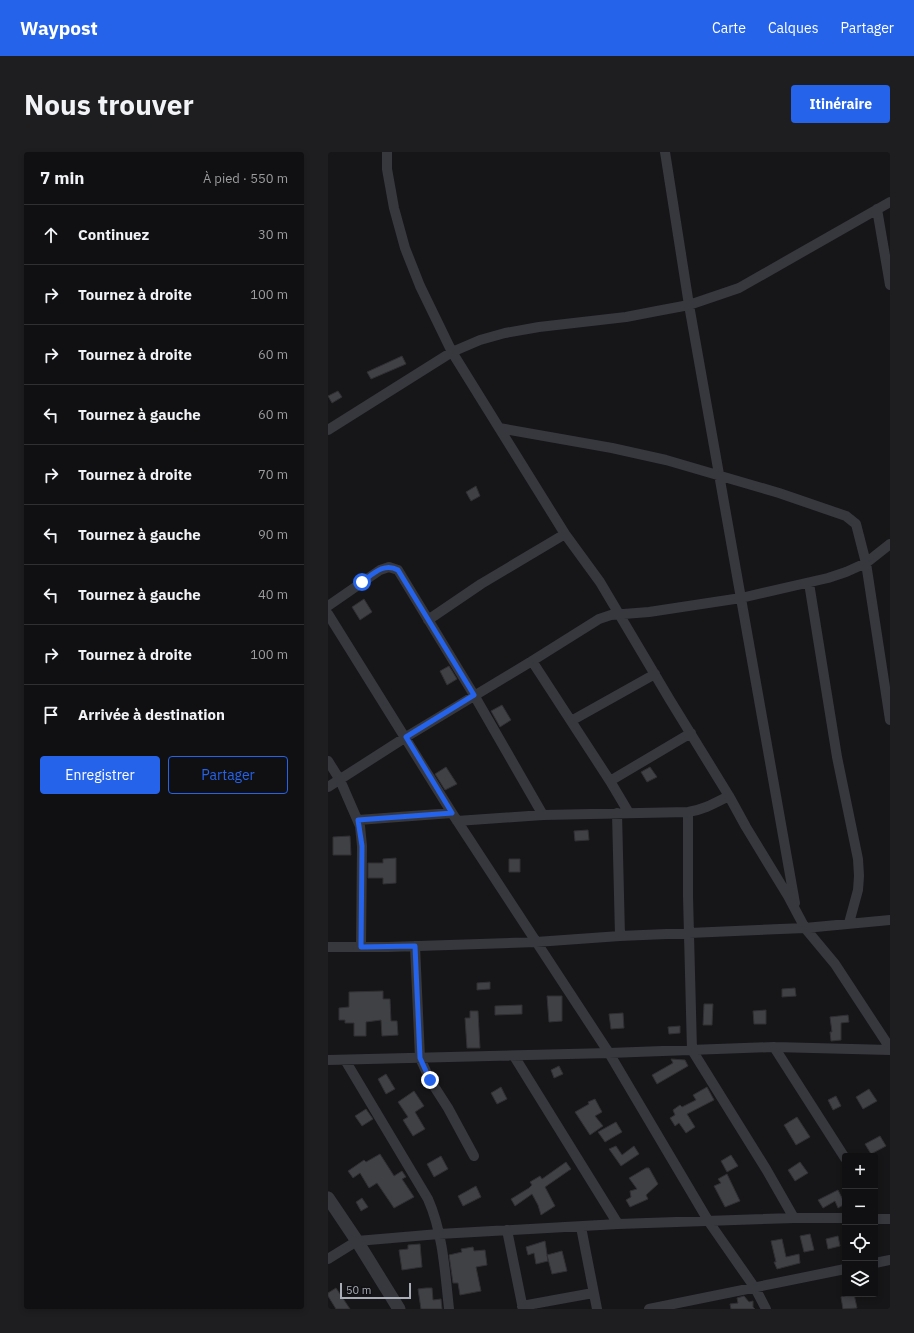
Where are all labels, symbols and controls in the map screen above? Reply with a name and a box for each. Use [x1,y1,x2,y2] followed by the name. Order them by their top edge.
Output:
[20,16,98,40] text: Waypost
[712,19,746,37] text: Carte
[768,19,818,37] text: Calques
[840,19,894,37] text: Partager
[791,85,890,123] button: Itinéraire
[24,86,194,123] text: Nous trouver
[40,167,84,189] text: 7 min
[203,170,288,187] text: À pied · 550 m
[40,224,62,246] icon: ahead
[78,225,149,244] text: Continuez
[258,226,288,243] text: 30 m
[40,284,62,306] icon: right
[78,285,192,304] text: Tournez à droite
[250,286,288,303] text: 100 m
[40,344,62,366] icon: right
[78,345,192,364] text: Tournez à droite
[258,346,288,363] text: 60 m
[40,404,62,426] icon: left
[78,405,201,424] text: Tournez à gauche
[258,406,288,423] text: 60 m
[40,464,62,486] icon: right
[78,465,192,484] text: Tournez à droite
[258,466,288,483] text: 70 m
[40,524,62,546] icon: left
[78,525,201,544] text: Tournez à gauche
[258,526,288,543] text: 90 m
[353,573,371,591] route start
[40,584,62,606] icon: left
[78,585,201,604] text: Tournez à gauche
[258,586,288,603] text: 40 m
[40,644,62,666] icon: right
[78,645,192,664] text: Tournez à droite
[250,646,288,663] text: 100 m
[40,704,62,726] icon: arrive
[78,705,225,724] text: Arrivée à destination
[40,756,160,794] button: Enregistrer
[168,756,288,794] button: Partager
[421,1071,439,1089] route end
[842,1153,878,1297] map controls
[842,1153,878,1189] button: +
[842,1189,878,1225] button: −
[842,1225,878,1261] button: locate
[842,1261,878,1297] button: layers
[340,1281,411,1300] scale bar
[346,1283,371,1297] text: 50 m

